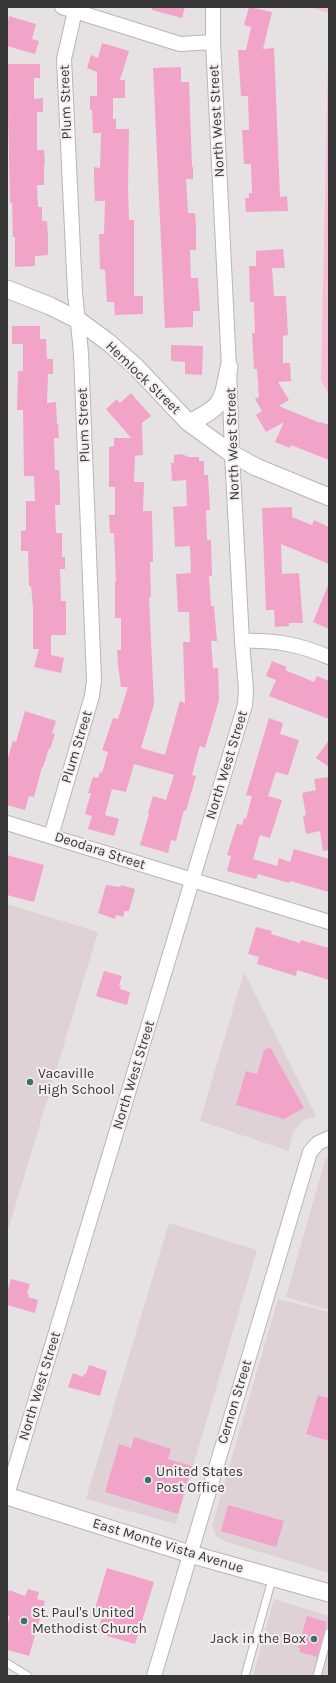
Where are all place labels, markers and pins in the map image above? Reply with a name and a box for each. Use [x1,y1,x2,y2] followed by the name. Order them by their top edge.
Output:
[38,1066,115,1098] place label: Vacaville High School
[25,1077,35,1087] marker: Vacaville High School
[156,1464,243,1496] place label: United States Post Office
[143,1475,153,1485] marker: United States Post Office
[32,1605,147,1638] place label: St. Paul's United Methodist Church
[19,1616,29,1626] marker: St. Paul's United Methodist Church
[211,1631,306,1647] place label: Jack in the Box
[309,1634,319,1644] marker: Jack in the Box

